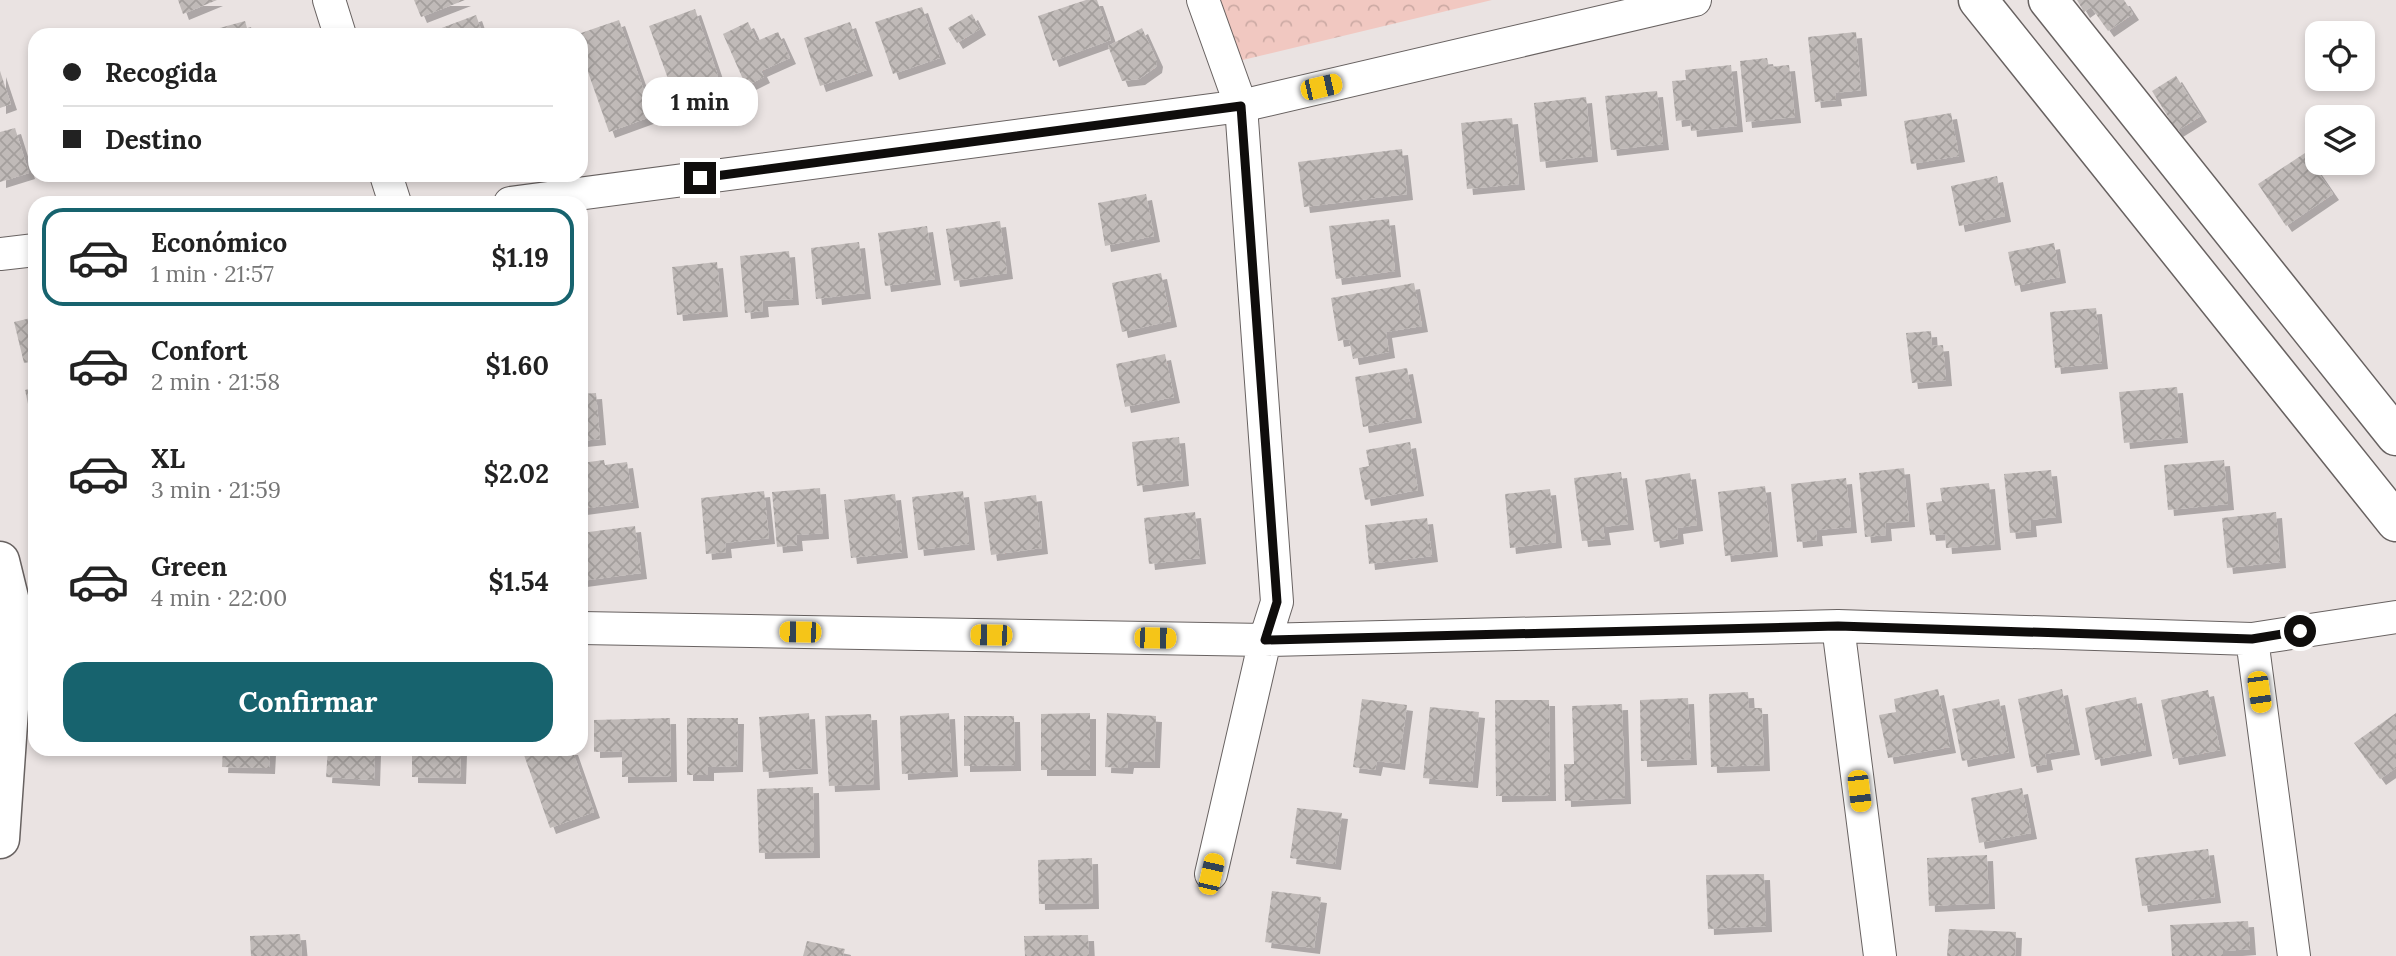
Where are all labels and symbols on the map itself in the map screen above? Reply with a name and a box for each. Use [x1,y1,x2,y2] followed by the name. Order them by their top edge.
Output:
[1299,72,1344,102] car
[642,76,758,125] callout: 1 min
[684,162,716,194] route end
[2284,615,2316,647] route start
[779,621,822,643] car
[970,624,1013,646] car
[1134,627,1177,649] car
[2246,670,2273,714] car
[1847,769,1872,813] car
[1197,851,1226,897] car

